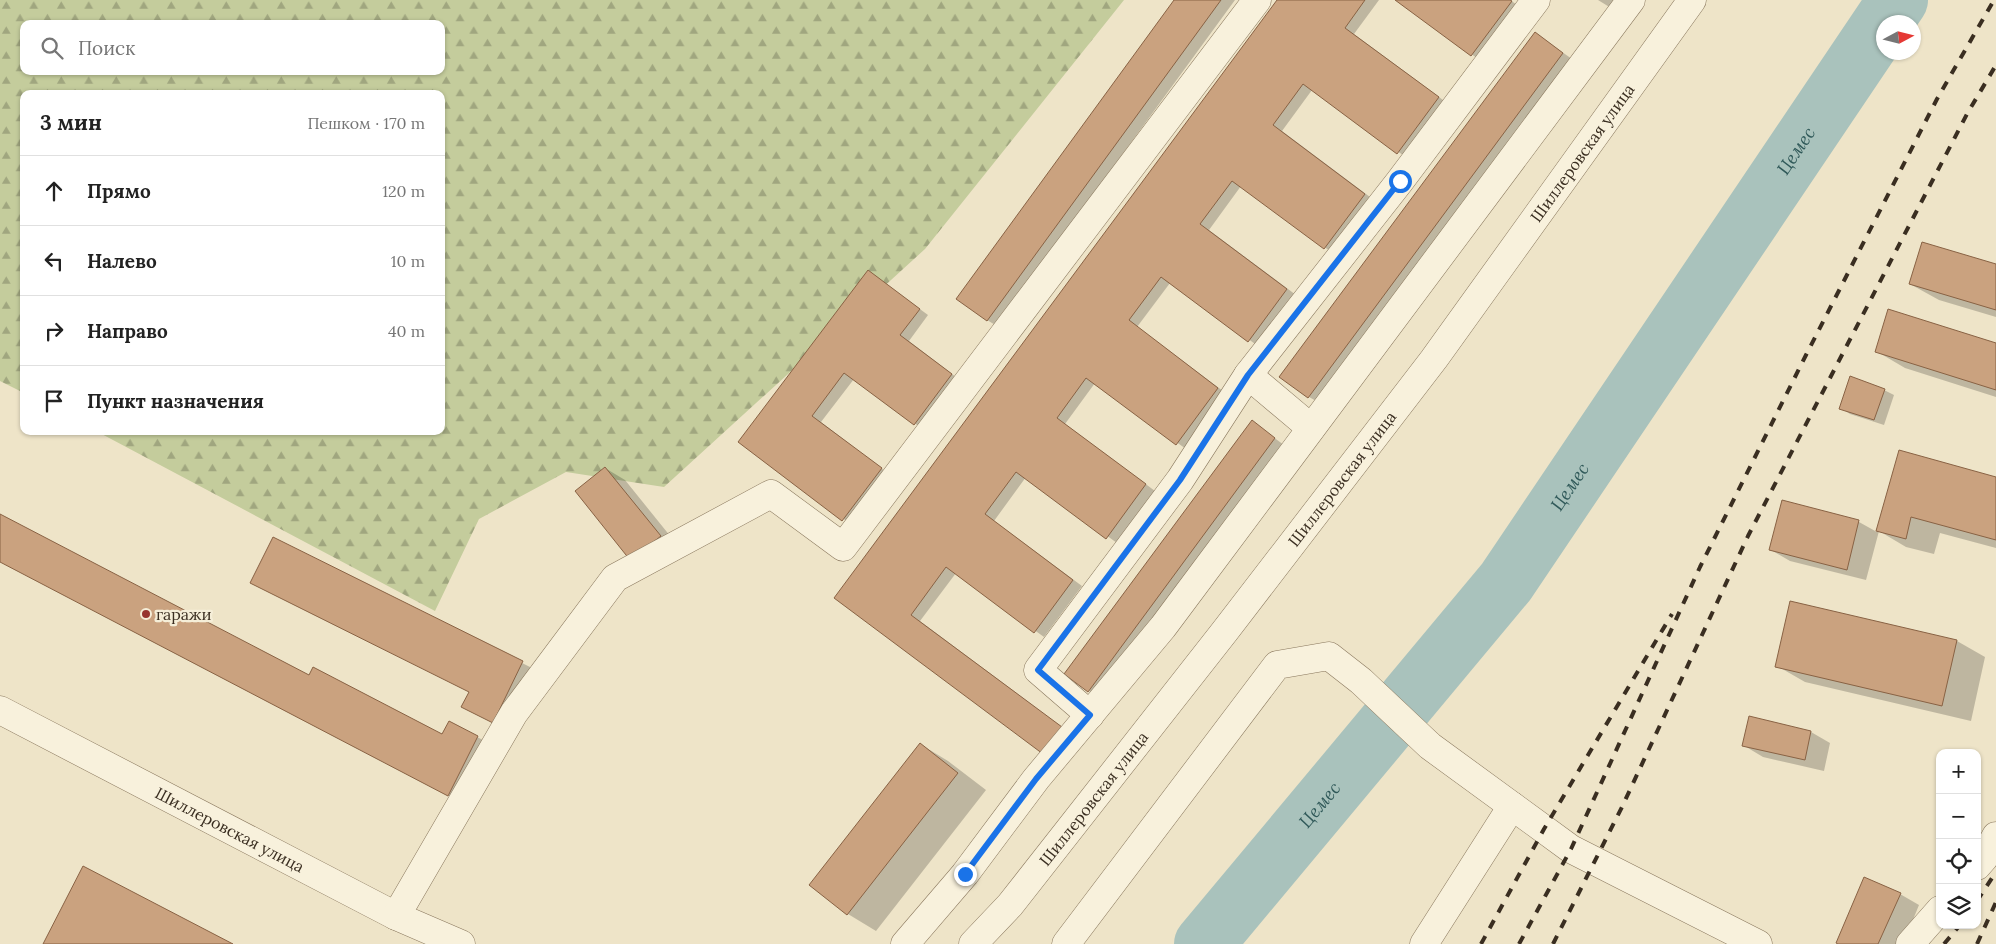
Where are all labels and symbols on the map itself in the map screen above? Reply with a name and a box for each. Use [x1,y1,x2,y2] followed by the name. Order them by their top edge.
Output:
[1876,15,1921,60] north arrow
[1526,80,1639,226] street label: Шиллеровская улица
[1772,122,1820,179] water label: Цемес
[1389,170,1412,193] route start
[1284,407,1400,550] street label: Шиллеровская улица
[1545,458,1594,515] water label: Цемес
[156,604,212,624] place label: гаражи
[140,608,152,620] marker: гаражи
[1035,727,1152,870] street label: Шиллеровская улица
[1294,777,1345,832] water label: Цемес
[152,783,308,877] street label: Шиллеровская улица
[954,863,977,886] route end

